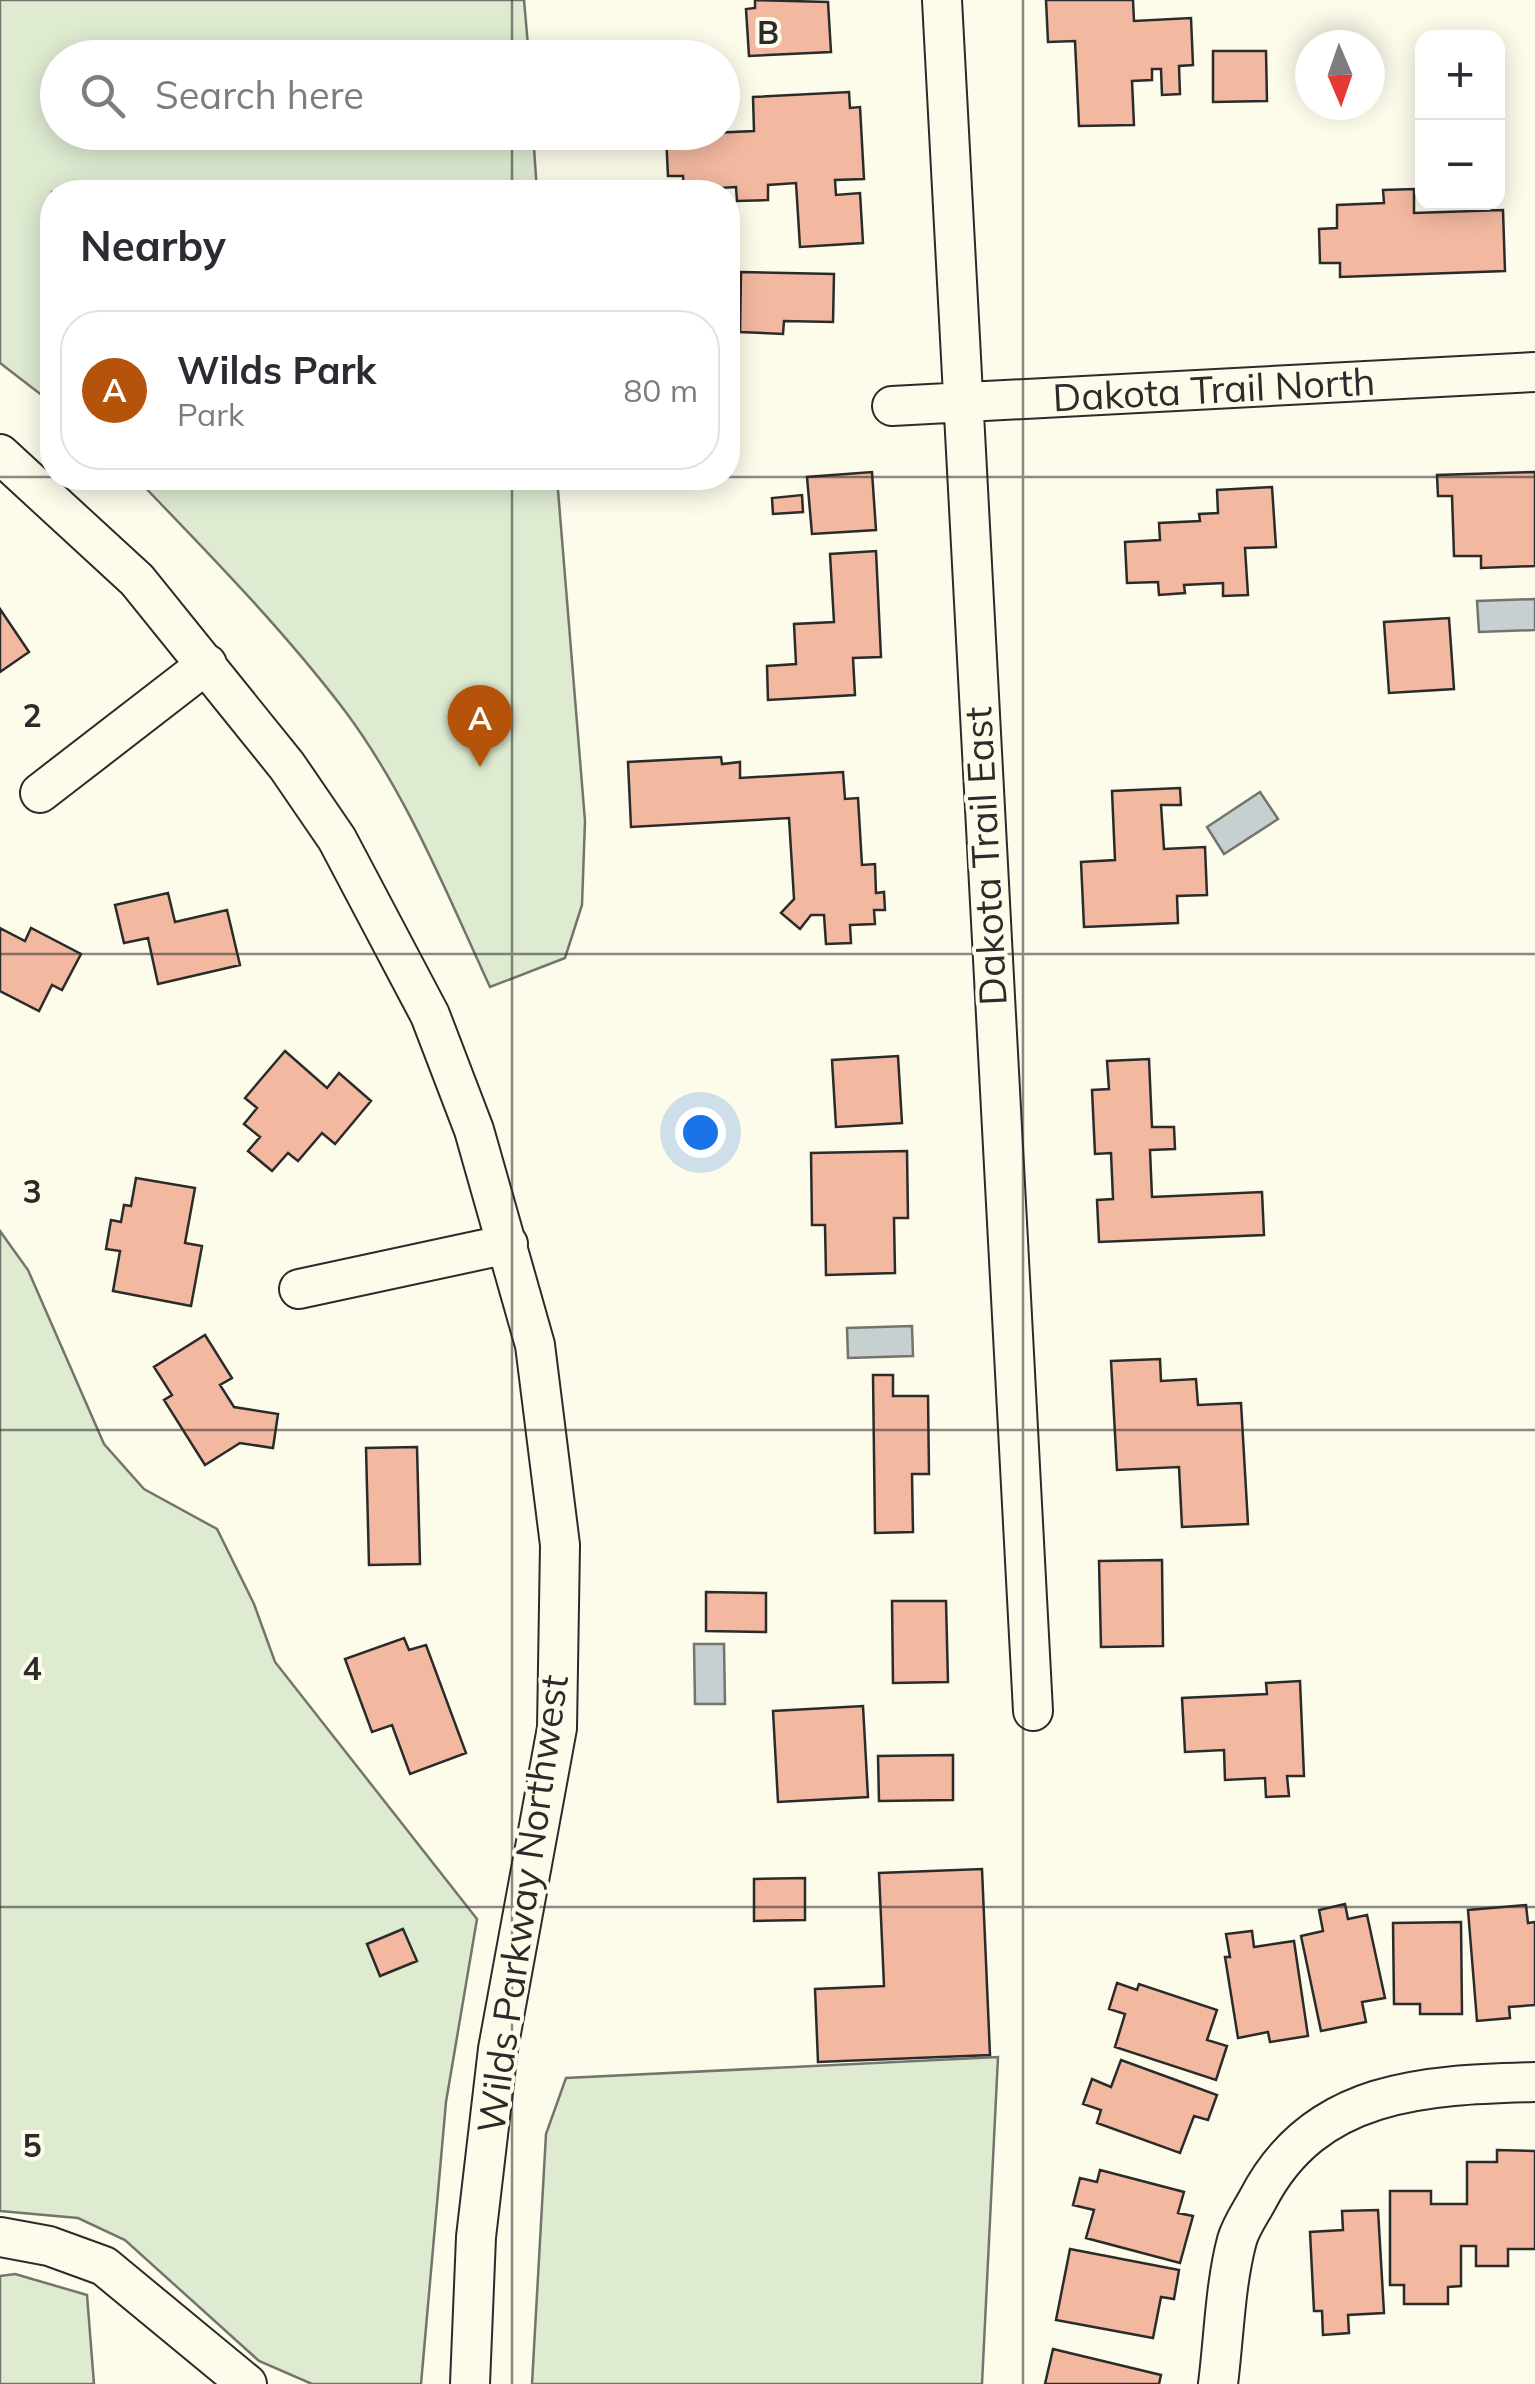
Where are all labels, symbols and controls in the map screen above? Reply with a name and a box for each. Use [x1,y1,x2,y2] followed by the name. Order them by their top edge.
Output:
[757,12,779,52] text: B
[1295,30,1385,120] north arrow
[1415,30,1505,210] map controls
[1415,30,1505,120] button: +
[40,40,740,150] search box
[75,68,130,123] icon: search
[155,71,364,119] text: Search here
[1415,120,1505,210] button: −
[80,219,226,272] text: Nearby
[177,346,376,394] text: Wilds Park
[1052,357,1376,421] street label: Dakota Trail North
[102,370,127,410] text: A
[623,370,698,410] text: 80 m
[177,394,244,434] text: Park
[448,684,512,767] pin: A
[22,695,42,735] text: 2
[953,705,1017,1007] street label: Dakota Trail East
[675,1107,726,1158] your location
[22,1171,42,1211] text: 3
[22,1648,42,1688] text: 4
[466,1672,578,2136] street label: Wilds Parkway Northwest
[22,2125,42,2165] text: 5

